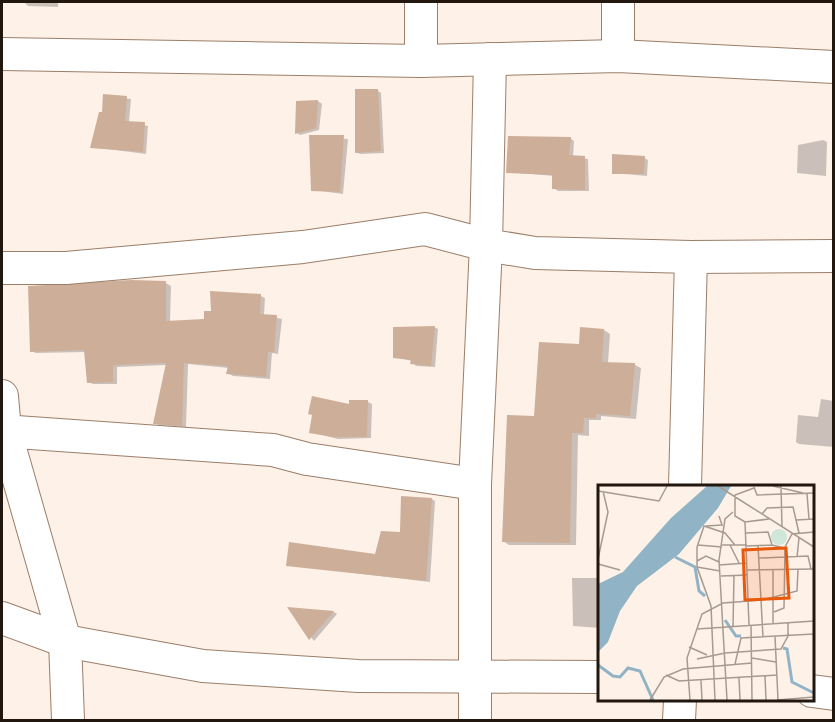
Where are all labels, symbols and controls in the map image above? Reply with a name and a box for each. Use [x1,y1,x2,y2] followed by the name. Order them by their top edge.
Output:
[598,485,814,701] inset map

